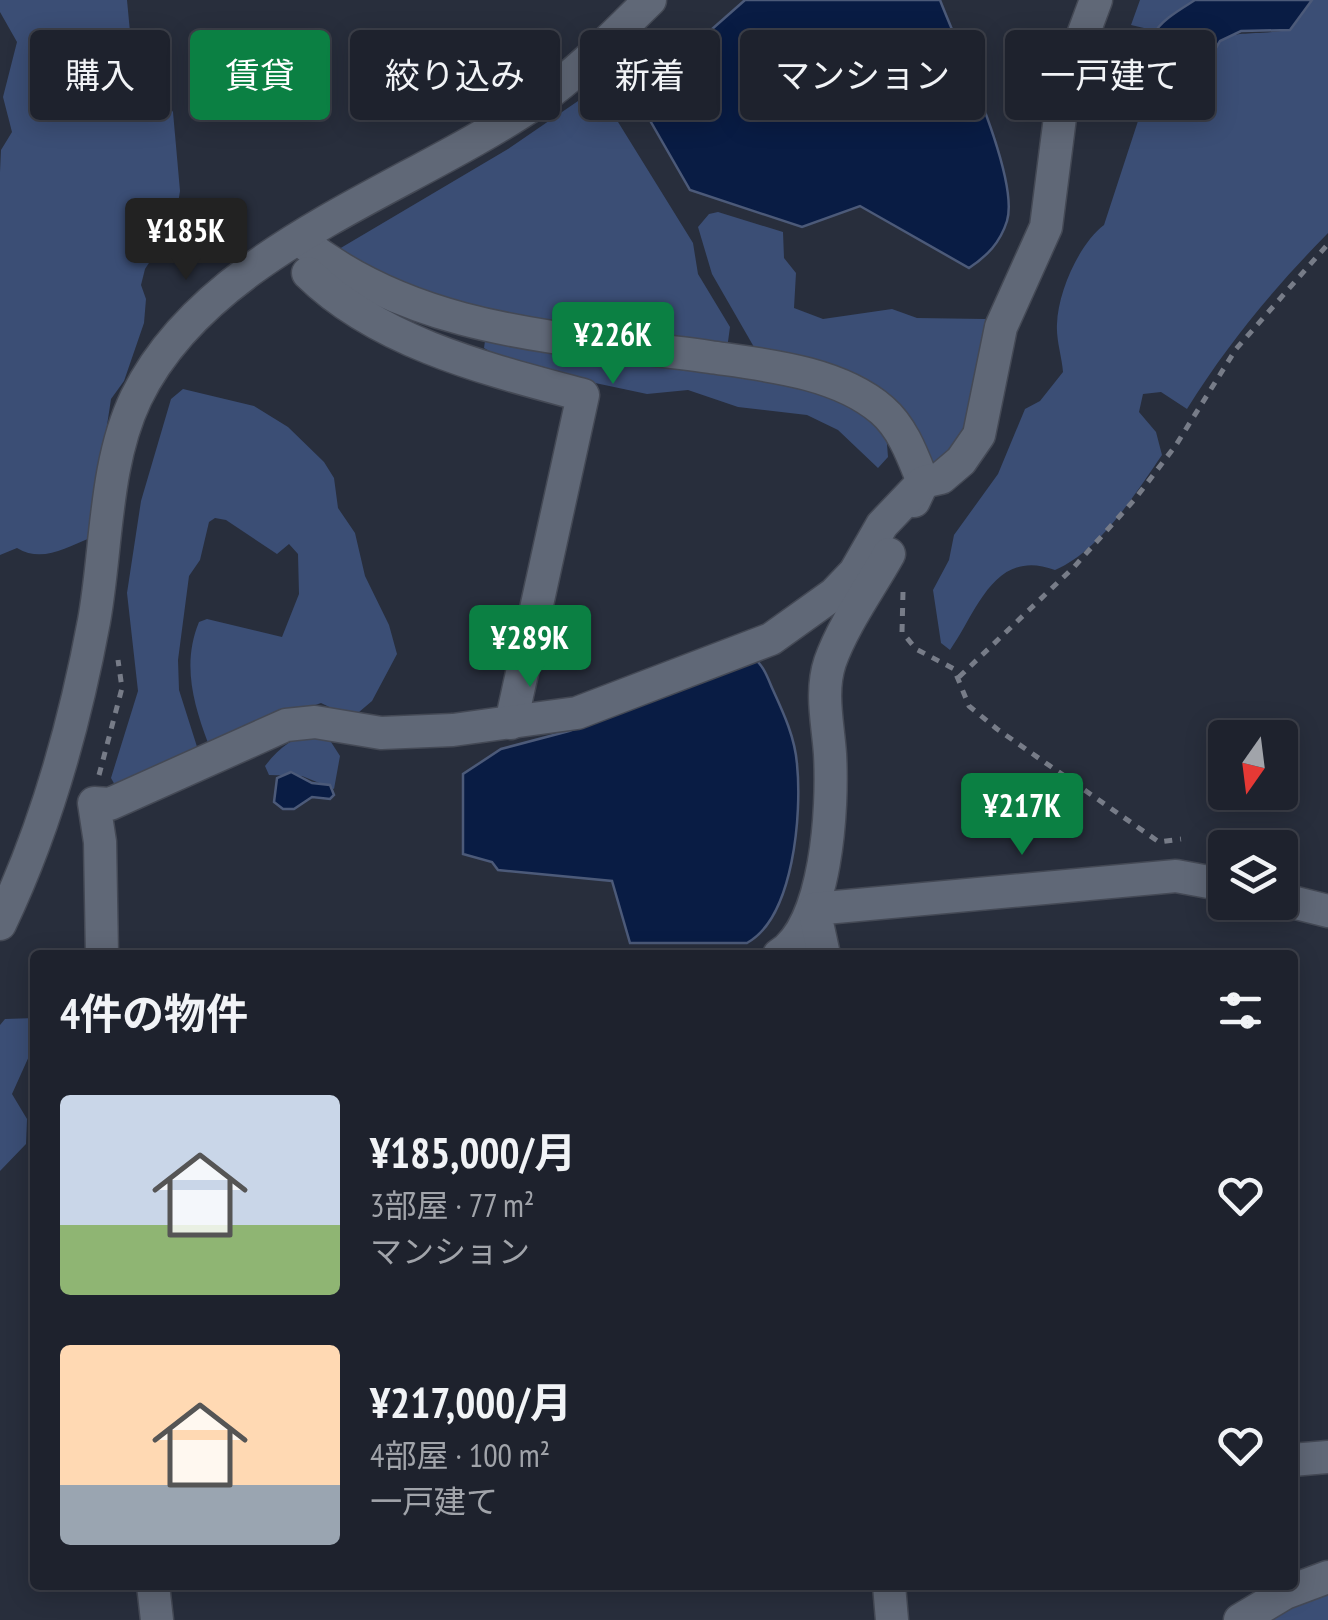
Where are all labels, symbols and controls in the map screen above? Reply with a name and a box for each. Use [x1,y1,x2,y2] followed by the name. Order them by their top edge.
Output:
[30,30,170,120] chip: 購入
[190,30,330,120] chip: 賃貸
[350,30,560,120] chip: 絞り込み
[580,30,720,120] chip: 新着
[740,30,985,120] chip: マンション
[1005,30,1215,120] chip: 一戸建て
[116,198,256,283] pin: ¥185K
[147,209,225,251] text: ¥185K
[543,302,683,387] pin: ¥226K
[574,313,652,355] text: ¥226K
[460,605,600,690] pin: ¥289K
[491,616,569,658] text: ¥289K
[1208,720,1298,810] north arrow
[1208,720,1298,920] map controls
[952,773,1092,858] pin: ¥217K
[983,784,1061,826] text: ¥217K
[1208,830,1298,920] button: layers
[1213,983,1268,1038] icon: filters
[60,986,248,1041] text: 4件の物件
[370,1125,576,1180] text: ¥185,000/月
[140,1135,260,1255] icon: home
[1213,1168,1268,1223] icon: heart
[370,1184,534,1226] text: 3部屋 · 77 m²
[370,1230,530,1272] text: マンション
[370,1375,572,1430] text: ¥217,000/月
[140,1385,260,1505] icon: home
[1213,1418,1268,1473] icon: heart
[370,1434,550,1476] text: 4部屋 · 100 m²
[370,1480,498,1522] text: 一戸建て

